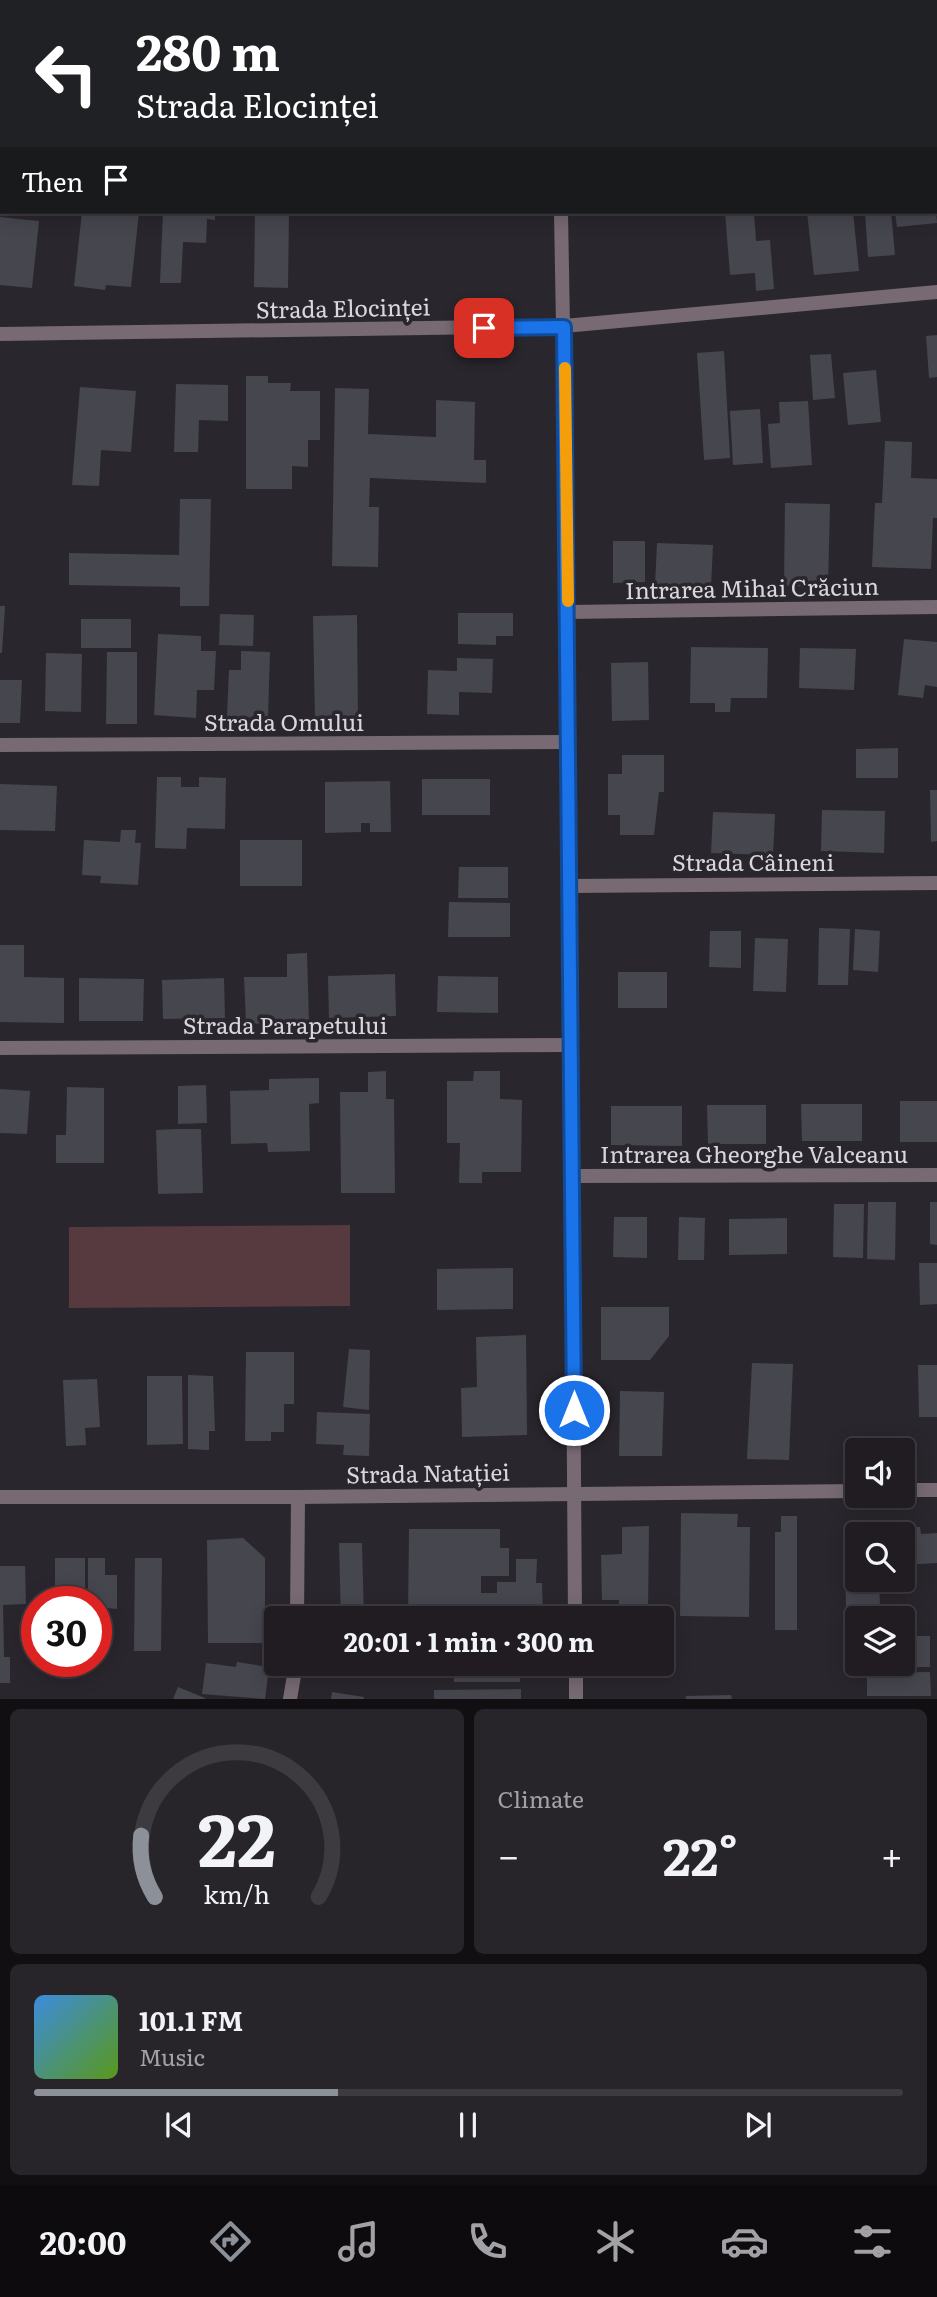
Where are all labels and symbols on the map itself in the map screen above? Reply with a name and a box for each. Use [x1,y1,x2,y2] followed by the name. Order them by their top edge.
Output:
[255,288,431,326] street label: Strada Elocinței
[454,298,514,358] pin
[625,568,879,606] street label: Intrarea Mihai Crăciun
[204,704,364,738] street label: Strada Omului
[672,844,834,878] street label: Strada Câineni
[183,1007,388,1041] street label: Strada Parapetului
[600,1136,908,1170] street label: Intrarea Gheorghe Valceanu
[537,1373,611,1447] position arrow
[346,1454,510,1490] street label: Strada Natației
[21,1586,112,1677] speed limit sign: 30

